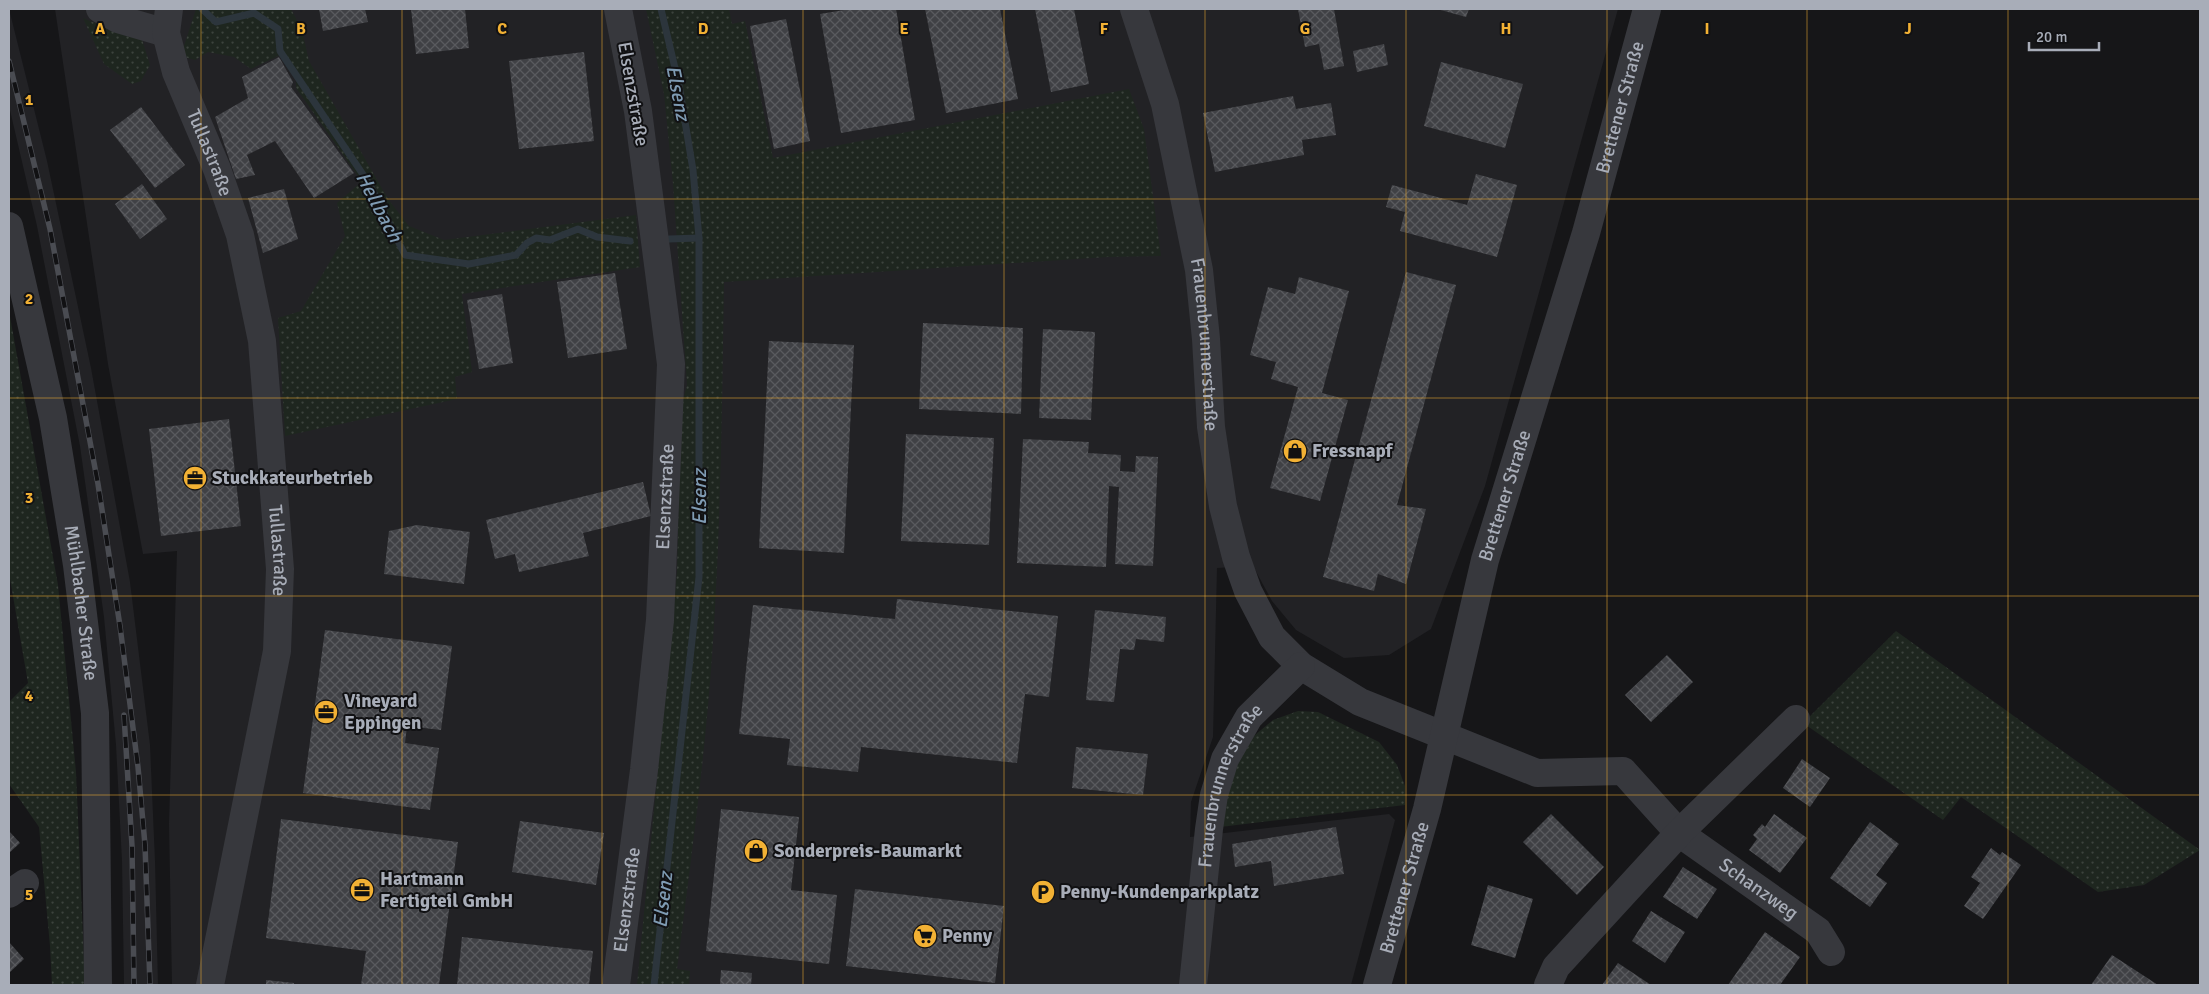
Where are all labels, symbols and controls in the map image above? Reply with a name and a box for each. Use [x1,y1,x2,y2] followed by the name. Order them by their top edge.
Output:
[95,19,106,39] text: A
[296,19,306,39] text: B
[497,19,507,39] text: C
[698,19,709,39] text: D
[899,19,909,39] text: E
[1100,19,1109,39] text: F
[1300,19,1310,39] text: G
[1501,19,1511,39] text: H
[1704,19,1710,39] text: I
[1904,19,1912,39] text: J
[2029,20,2099,52] scale bar
[2036,28,2067,46] text: 20 m
[1591,39,1650,176] street label: Brettener Straße
[612,40,654,148] street label: Elsenzstraße
[660,63,696,125] water label: Elsenz
[25,90,34,110] text: 1
[181,106,238,199] street label: Tullastraße
[350,168,408,247] water label: Hellbach
[1185,256,1223,432] street label: Frauenbrunnerstraße
[25,289,33,309] text: 2
[1473,427,1536,564] street label: Brettener Straße
[1282,438,1308,464] shop icon: Fressnapf
[1312,439,1394,463] place label: Fressnapf
[651,443,680,550] street label: Elsenzstraße
[182,465,208,491] office icon: Stuckkateurbetrieb
[212,466,373,490] place label: Stuckkateurbetrieb
[687,467,712,525] water label: Elsenz
[25,488,33,508] text: 3
[263,504,292,597] street label: Tullastraße
[59,523,103,682] street label: Mühlbacher Straße
[25,686,34,706] text: 4
[344,689,421,735] place label: Vineyard Eppingen
[1193,698,1268,869] street label: Frauenbrunnerstraße
[313,699,339,725] office icon: Vineyard Eppingen
[1374,819,1435,957] street label: Brettener Straße
[743,838,769,864] shop icon: Sonderpreis-Baumarkt
[774,839,962,863] place label: Sonderpreis-Baumarkt
[608,846,646,954] street label: Elsenzstraße
[1714,853,1803,925] street label: Schanzweg
[380,867,513,913] place label: Hartmann Fertigteil GmbH
[648,869,679,929] water label: Elsenz
[349,877,375,903] office icon: Hartmann Fertigteil GmbH
[1030,879,1056,905] parking icon: Penny-Kundenparkplatz
[1060,880,1259,904] place label: Penny-Kundenparkplatz
[25,885,33,905] text: 5
[912,923,938,949] supermarket icon: Penny
[942,924,993,948] place label: Penny

